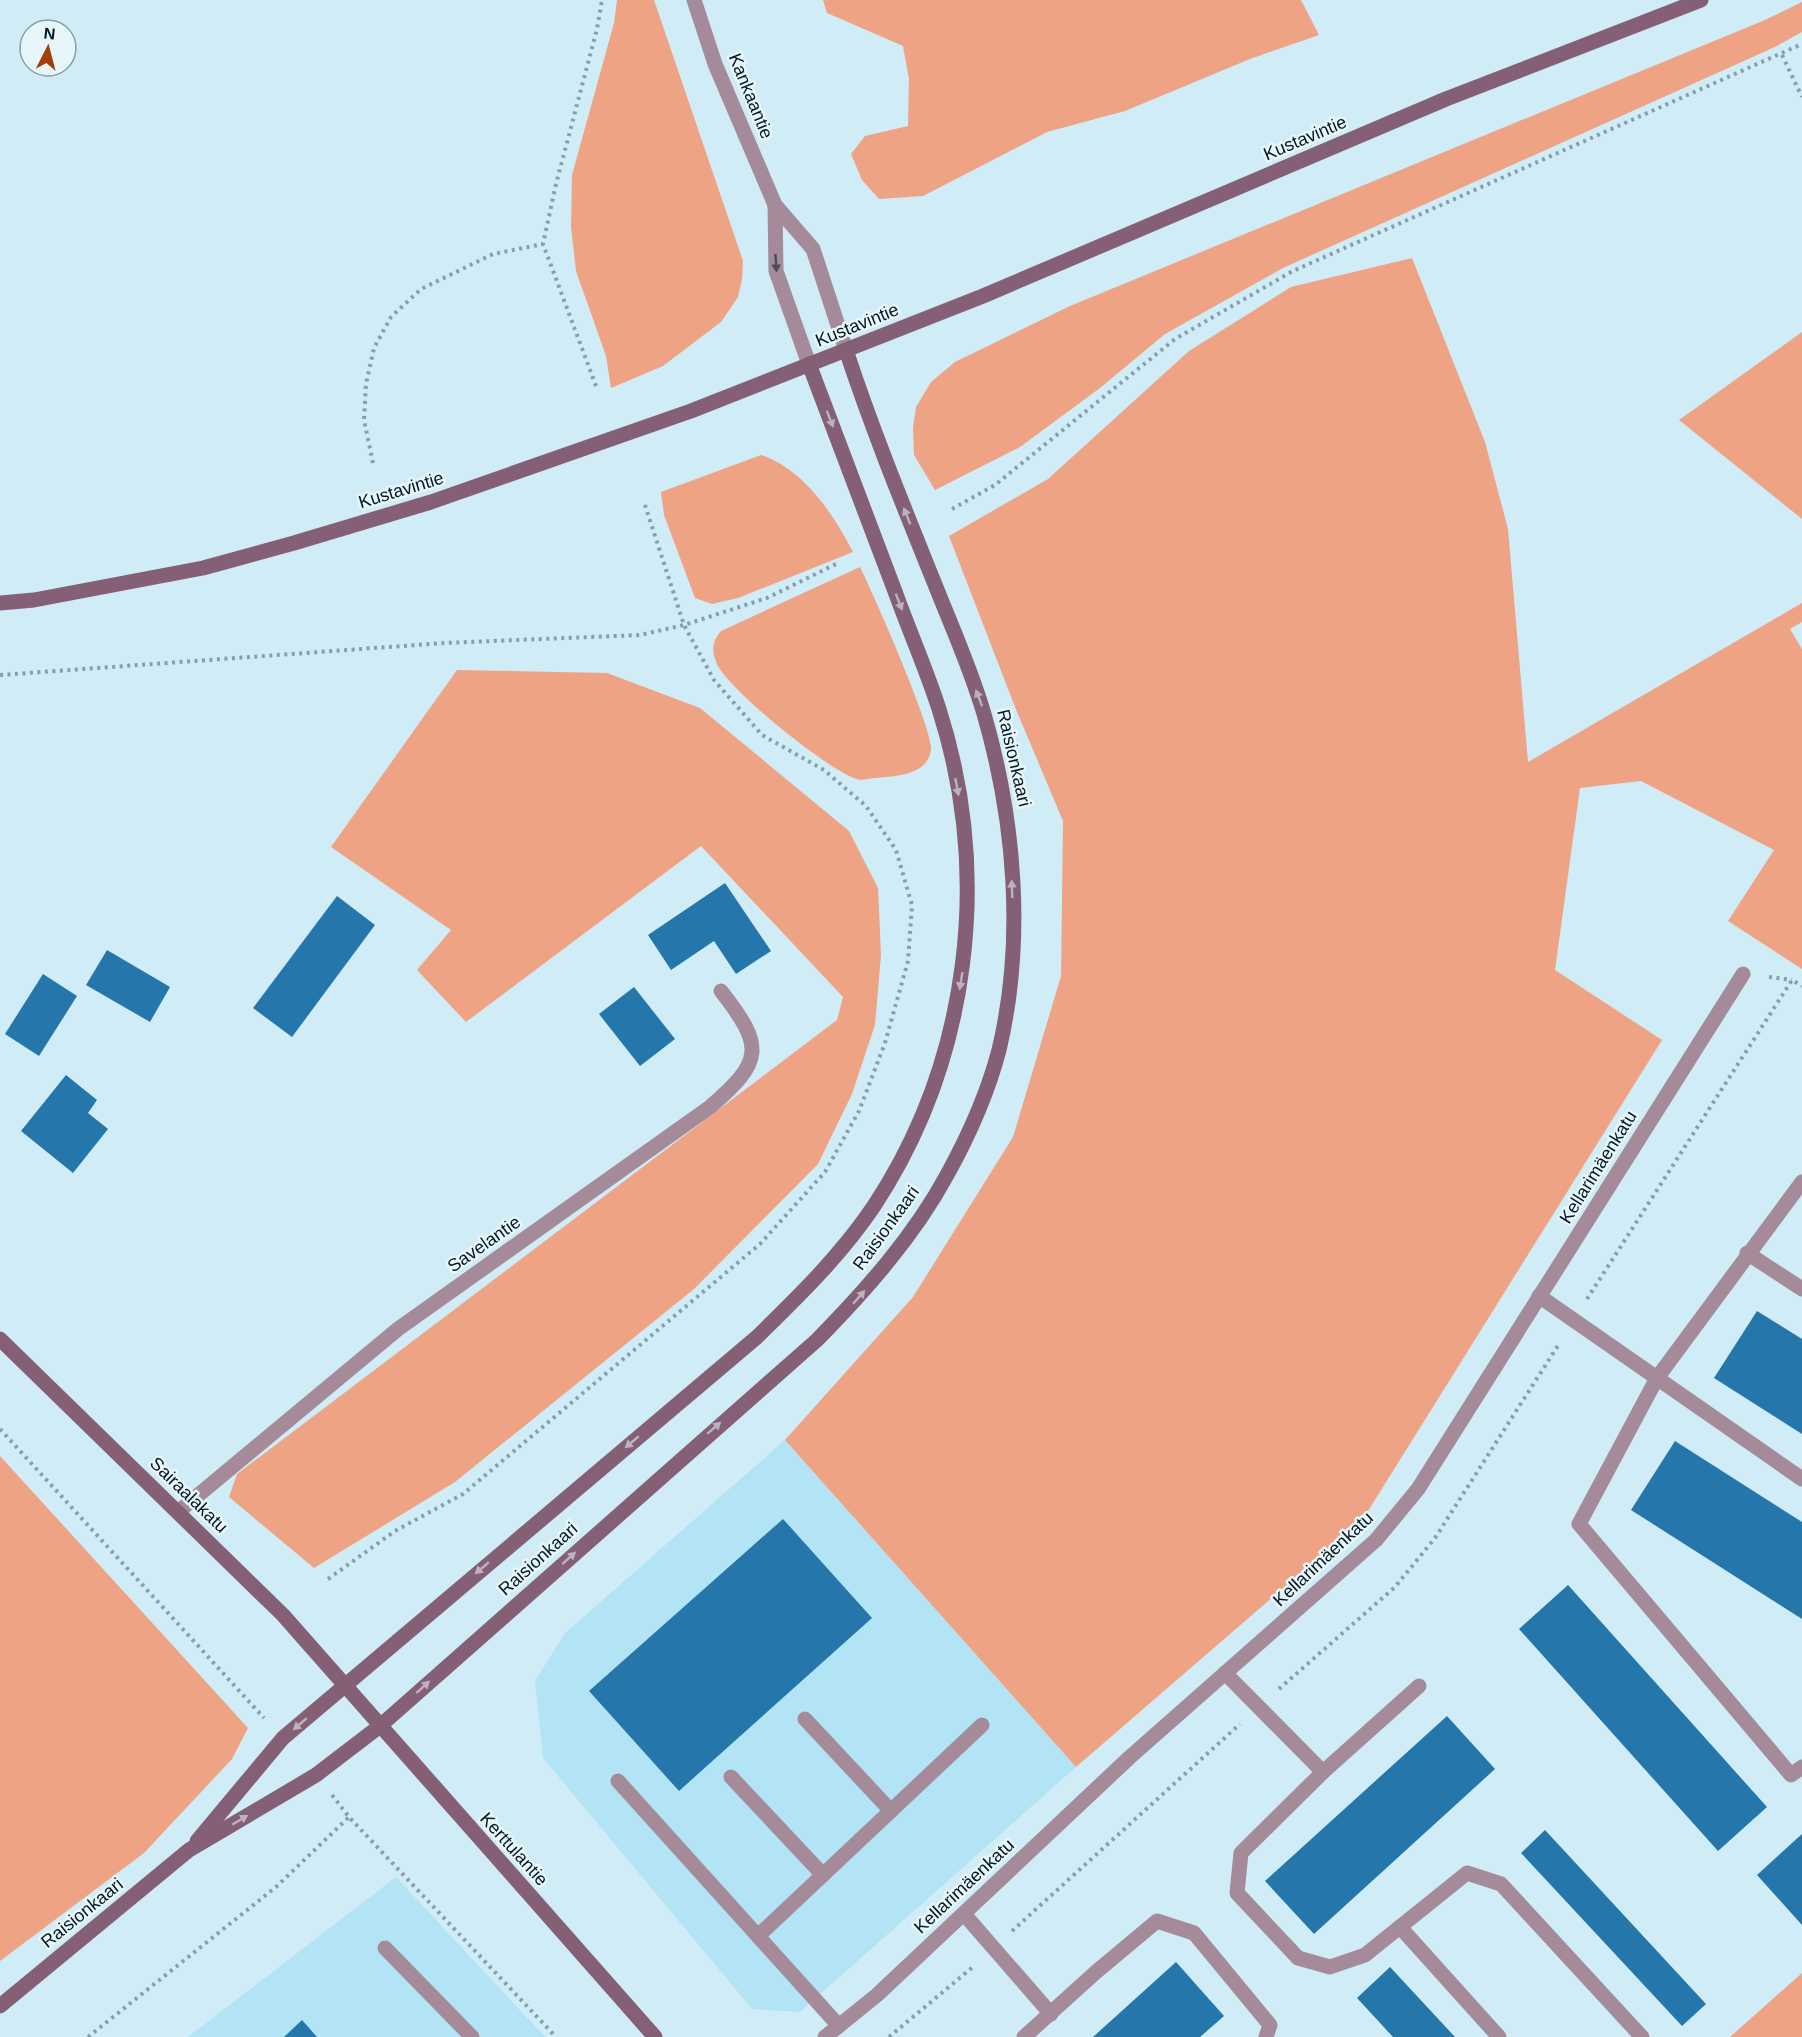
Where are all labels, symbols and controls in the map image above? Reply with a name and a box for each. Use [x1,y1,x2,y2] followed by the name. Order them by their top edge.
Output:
[18,18,78,78] north arrow
[43,25,56,43] text: N
[725,50,777,142] street label: Kankaantie
[1261,112,1349,164] street label: Kustavintie
[772,254,781,273] one-way arrow
[812,299,902,351] street label: Kustavintie
[826,410,835,428] one-way arrow
[356,468,446,512] street label: Kustavintie
[902,507,912,525] one-way arrow
[894,593,904,611] one-way arrow
[973,689,983,707] one-way arrow
[993,707,1035,809] street label: Raisionkaari
[953,778,962,797] one-way arrow
[1007,880,1016,899] one-way arrow
[956,972,965,991] one-way arrow
[1555,1107,1641,1227] street label: Kellarimäenkatu
[849,1182,923,1274] street label: Raisionkaari
[444,1212,524,1276] street label: Savelantie
[852,1289,865,1305] one-way arrow
[706,1422,721,1435] one-way arrow
[625,1435,640,1448] one-way arrow
[146,1453,232,1537] street label: Sairaalakatu
[1269,1508,1377,1610] street label: Kellarimäenkatu
[495,1518,581,1600] street label: Raisionkaari
[561,1552,576,1565] one-way arrow
[474,1561,490,1574] one-way arrow
[415,1681,430,1694] one-way arrow
[293,1717,308,1730] one-way arrow
[476,1808,552,1890] street label: Kerttulantie
[232,1815,249,1825] one-way arrow
[910,1835,1018,1937] street label: Kellarimäenkatu
[37,1874,127,1952] street label: Raisionkaari

